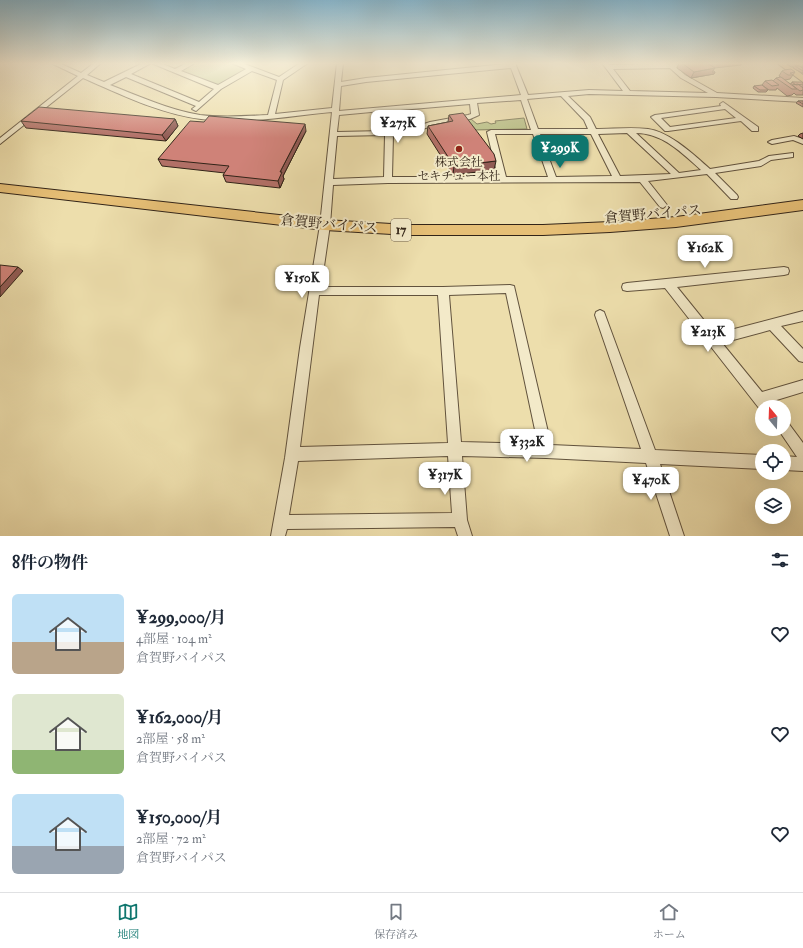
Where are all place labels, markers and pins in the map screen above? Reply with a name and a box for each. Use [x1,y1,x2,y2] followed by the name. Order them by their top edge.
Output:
[370,110,426,144] pin: ¥273K
[532,135,588,169] pin: ¥299K
[454,144,464,154] marker: 株式会社 セキチュー本社
[417,155,501,184] place label: 株式会社 セキチュー本社
[677,235,733,269] pin: ¥162K
[274,265,330,299] pin: ¥150K
[680,319,736,353] pin: ¥213K
[499,429,555,463] pin: ¥332K
[417,462,473,496] pin: ¥317K
[623,467,679,501] pin: ¥470K

